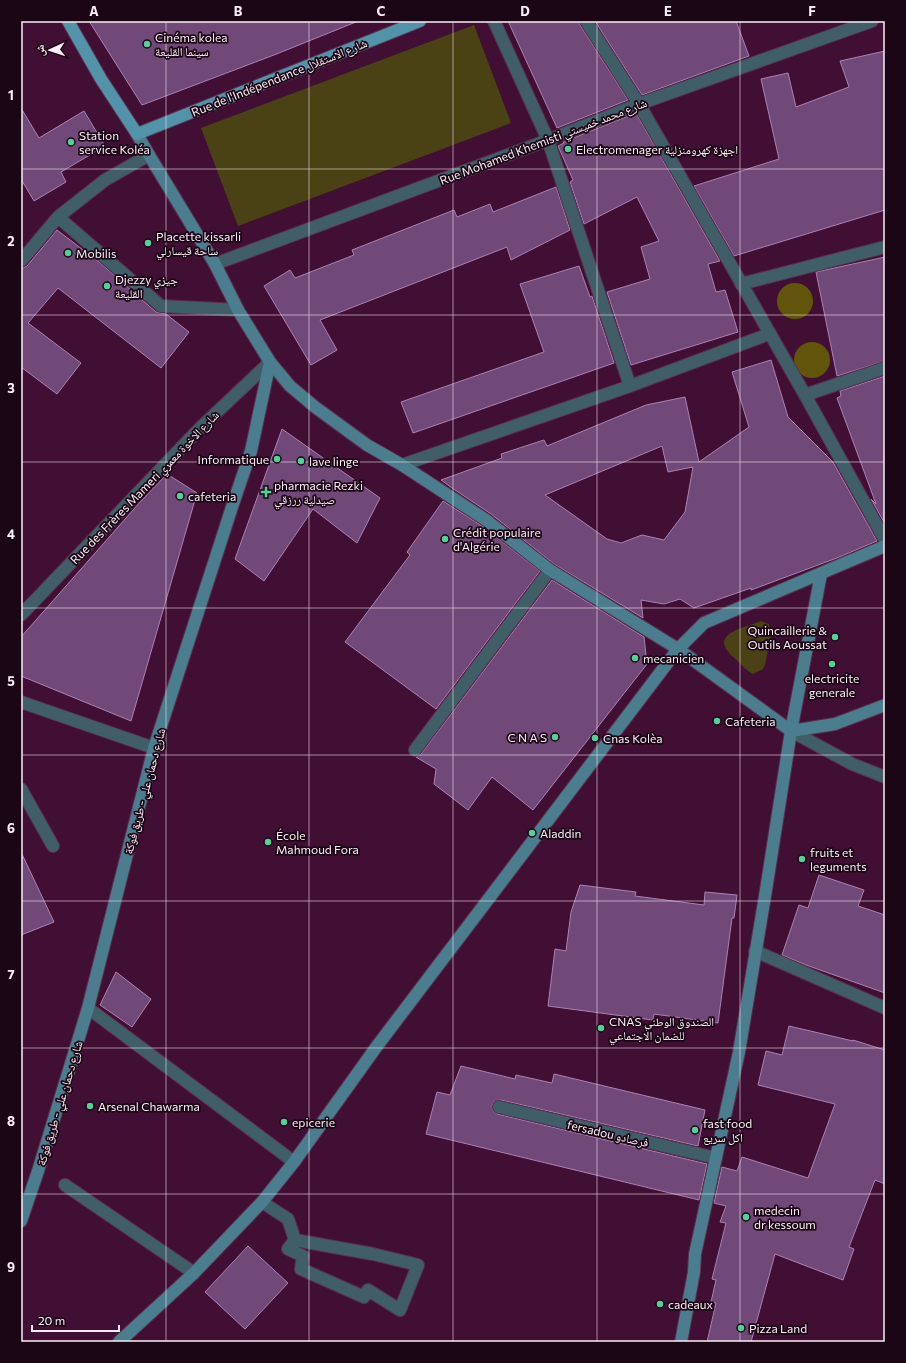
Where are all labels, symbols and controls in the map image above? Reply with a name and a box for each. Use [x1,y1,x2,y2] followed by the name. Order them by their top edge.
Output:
[89,3,99,19] text: A
[234,3,243,19] text: B
[377,3,386,19] text: C
[520,3,530,19] text: D
[664,3,672,19] text: E
[808,3,816,19] text: F
[30,30,70,70] north arrow
[155,30,228,59] place label: Cinéma kolea سينما القليعة
[189,35,370,121] street label: Rue de l'Indépendance شارع الاستقلال
[142,39,152,49] marker: Cinéma kolea سينما القليعة
[33,44,48,57] text: ش
[8,87,14,103] text: 1
[438,95,650,191] street label: Rue Mohamed Khemisti شارع محمد خميستي
[79,128,150,156] place label: Station service Koléa
[66,137,76,147] marker: Station service Koléa
[576,142,738,157] place label: Electromenager اجهزة كهرومنزلية
[563,144,573,154] marker: Electromenager اجهزة كهرومنزلية
[156,229,241,261] place label: Placette kissarli ساحة قيسارلي
[7,233,15,249] text: 2
[143,238,153,248] marker: Placette kissarli ساحة قيسارلي
[76,246,116,260] place label: Mobilis
[63,248,73,258] marker: Mobilis
[115,272,178,301] place label: Djezzy جيزي القليعة
[102,281,112,291] marker: Djezzy جيزي القليعة
[7,380,15,396] text: 3
[67,407,224,569] street label: Rue des Frères Mameri شارع الاخوة معمري
[198,452,269,466] place label: Informatique
[272,454,282,464] marker: Informatique
[309,454,358,468] place label: lave linge
[296,456,306,466] marker: lave linge
[274,478,363,510] place label: pharmacie Rezki صيدلية ررزقي
[261,487,271,497] marker: pharmacie Rezki صيدلية ررزقي
[188,489,236,503] place label: cafeteria
[175,491,185,501] marker: cafeteria
[453,525,541,553] place label: Crédit populaire d'Algérie
[7,526,15,542] text: 4
[440,534,450,544] marker: Crédit populaire d'Algérie
[747,623,827,651] place label: Quincaillerie & Outils Aoussat
[830,632,840,642] marker: Quincaillerie & Outils Aoussat
[643,651,704,665] place label: mecanicien
[630,653,640,663] marker: mecanicien
[827,659,837,669] marker: electricite generale
[805,671,859,699] place label: electricite generale
[7,673,15,689] text: 5
[725,714,776,728] place label: Cafeteria
[712,716,722,726] marker: Cafeteria
[120,726,172,857] street label: شارع دحمان علي - طريق فوكة
[508,730,547,744] place label: C N A S
[603,731,663,745] place label: Cnas Kolèa
[550,732,560,742] marker: C N A S
[590,733,600,743] marker: Cnas Kolèa
[7,820,15,836] text: 6
[540,826,581,840] place label: Aladdin
[276,828,359,856] place label: École Mahmoud Fora
[527,828,537,838] marker: Aladdin
[263,837,273,847] marker: École Mahmoud Fora
[810,845,867,873] place label: fruits et leguments
[797,854,807,864] marker: fruits et leguments
[7,966,15,982] text: 7
[609,1014,714,1046] place label: CNAS الصندوق الوطني للضمان الاجتماعي
[596,1023,606,1033] marker: CNAS الصندوق الوطني للضمان الاجتماعي
[33,1039,89,1168] street label: شارع دحمان علي - طريق فوكة
[98,1099,200,1113] place label: Arsenal Chawarma
[85,1101,95,1111] marker: Arsenal Chawarma
[7,1113,15,1129] text: 8
[292,1115,335,1129] place label: epicerie
[703,1116,752,1145] place label: fast food اكل سريع
[279,1117,289,1127] marker: epicerie
[566,1117,650,1149] street label: fersadou فرصادو
[690,1125,700,1135] marker: fast food اكل سريع
[754,1203,816,1231] place label: medecin dr kessoum
[741,1212,751,1222] marker: medecin dr kessoum
[7,1259,15,1275] text: 9
[668,1297,713,1311] place label: cadeaux
[655,1299,665,1309] marker: cadeaux
[32,1307,119,1333] scale bar
[38,1313,65,1327] text: 20 m
[749,1321,807,1335] place label: Pizza Land
[736,1323,746,1333] marker: Pizza Land

